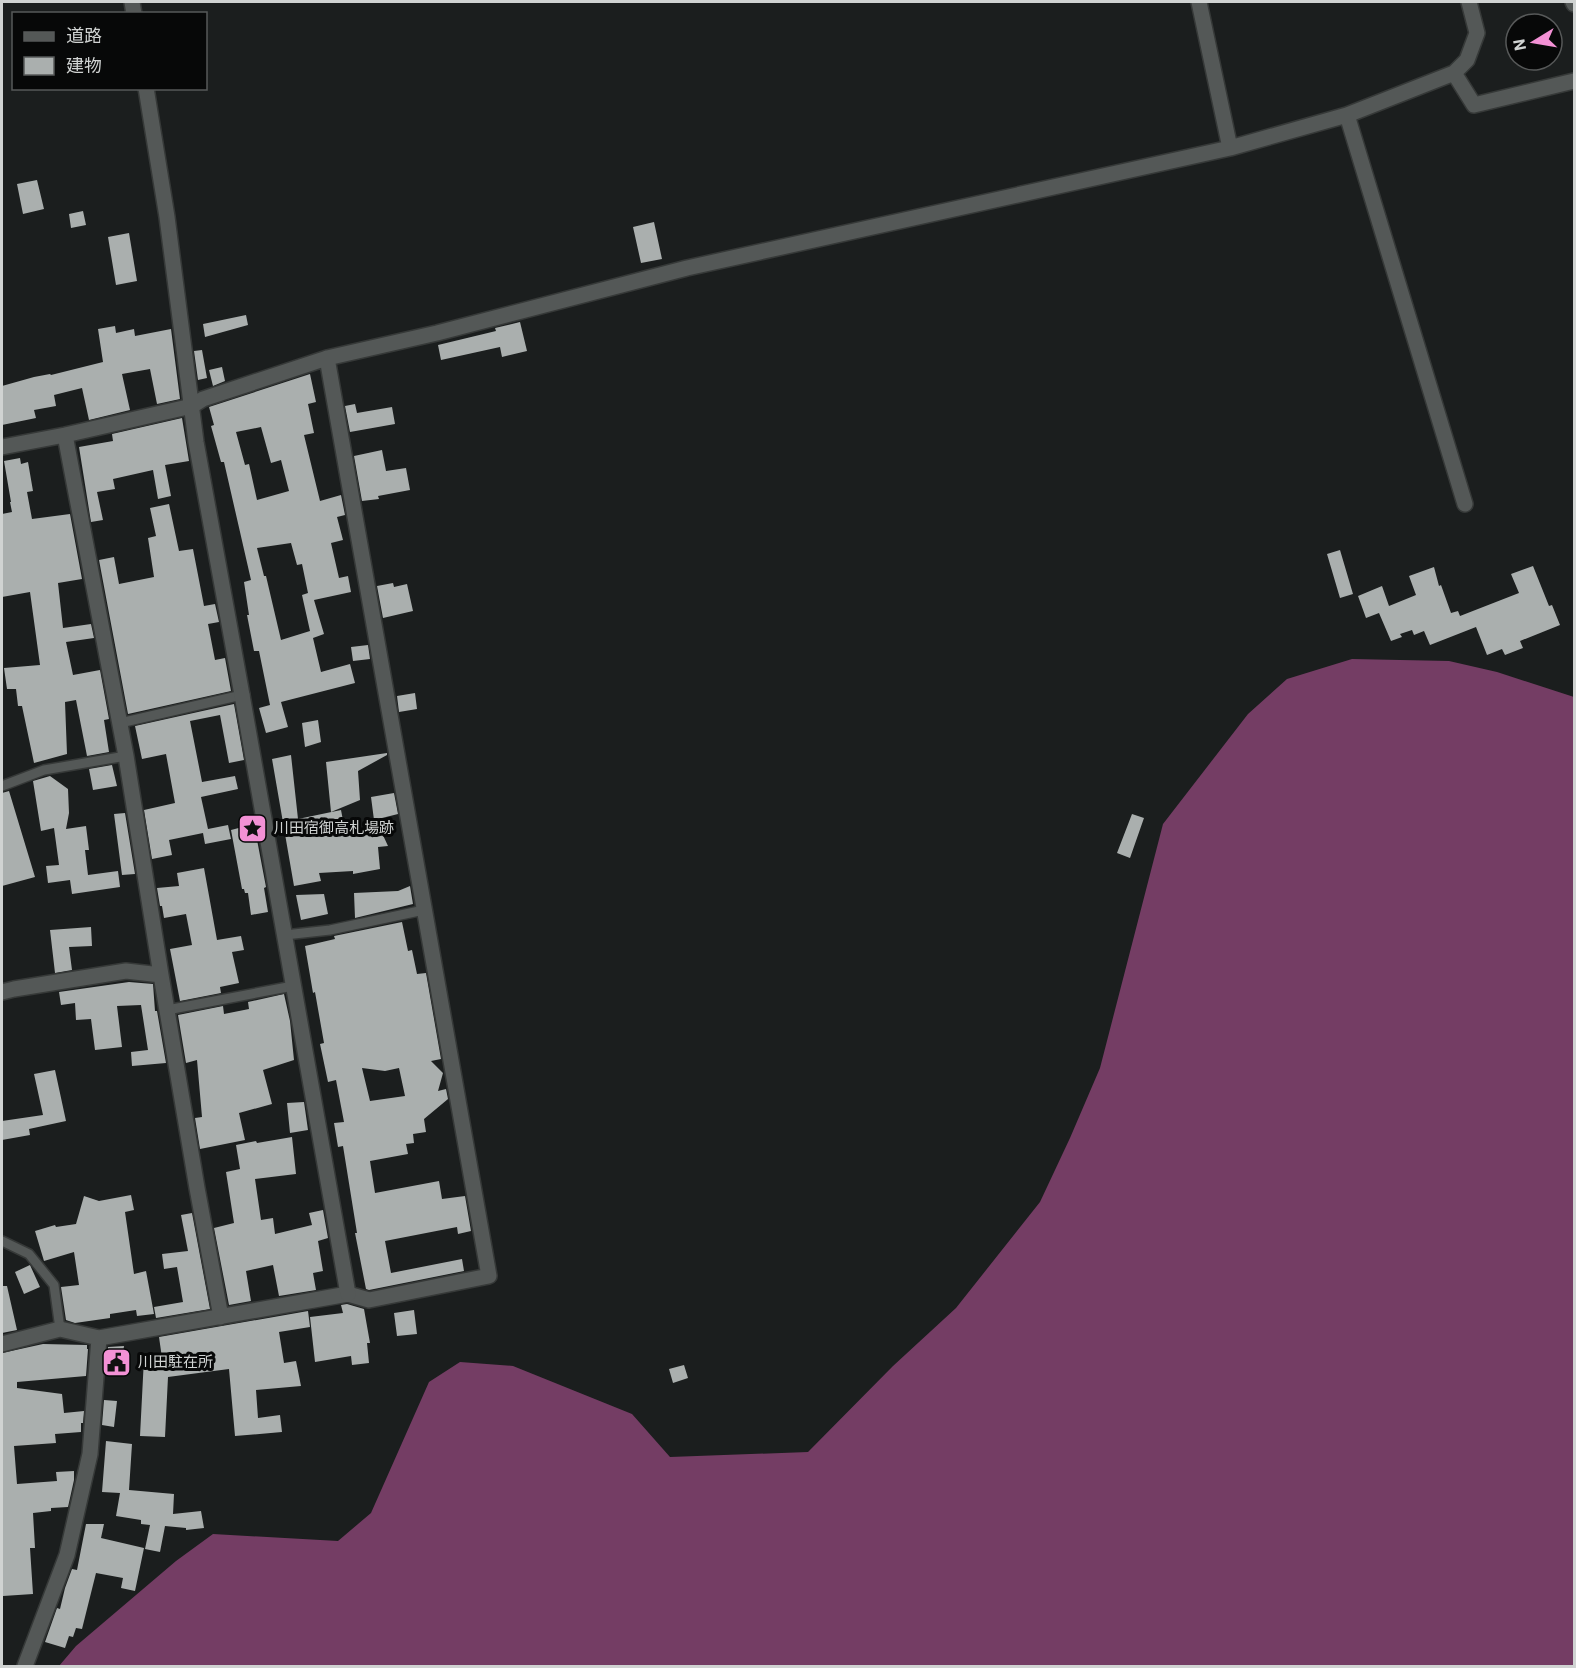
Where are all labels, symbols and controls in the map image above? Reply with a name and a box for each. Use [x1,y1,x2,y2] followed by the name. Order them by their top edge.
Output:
[12,12,207,90] legend
[1504,12,1564,72] north arrow
[66,25,102,46] text: 道路
[1509,37,1530,52] text: N
[66,55,102,76] text: 建物
[237,812,269,844] place icon: 川田宿御高札場跡
[274,819,394,837] place label: 川田宿御高札場跡
[101,1346,133,1378] public building icon: 川田駐在所
[138,1353,213,1371] place label: 川田駐在所

